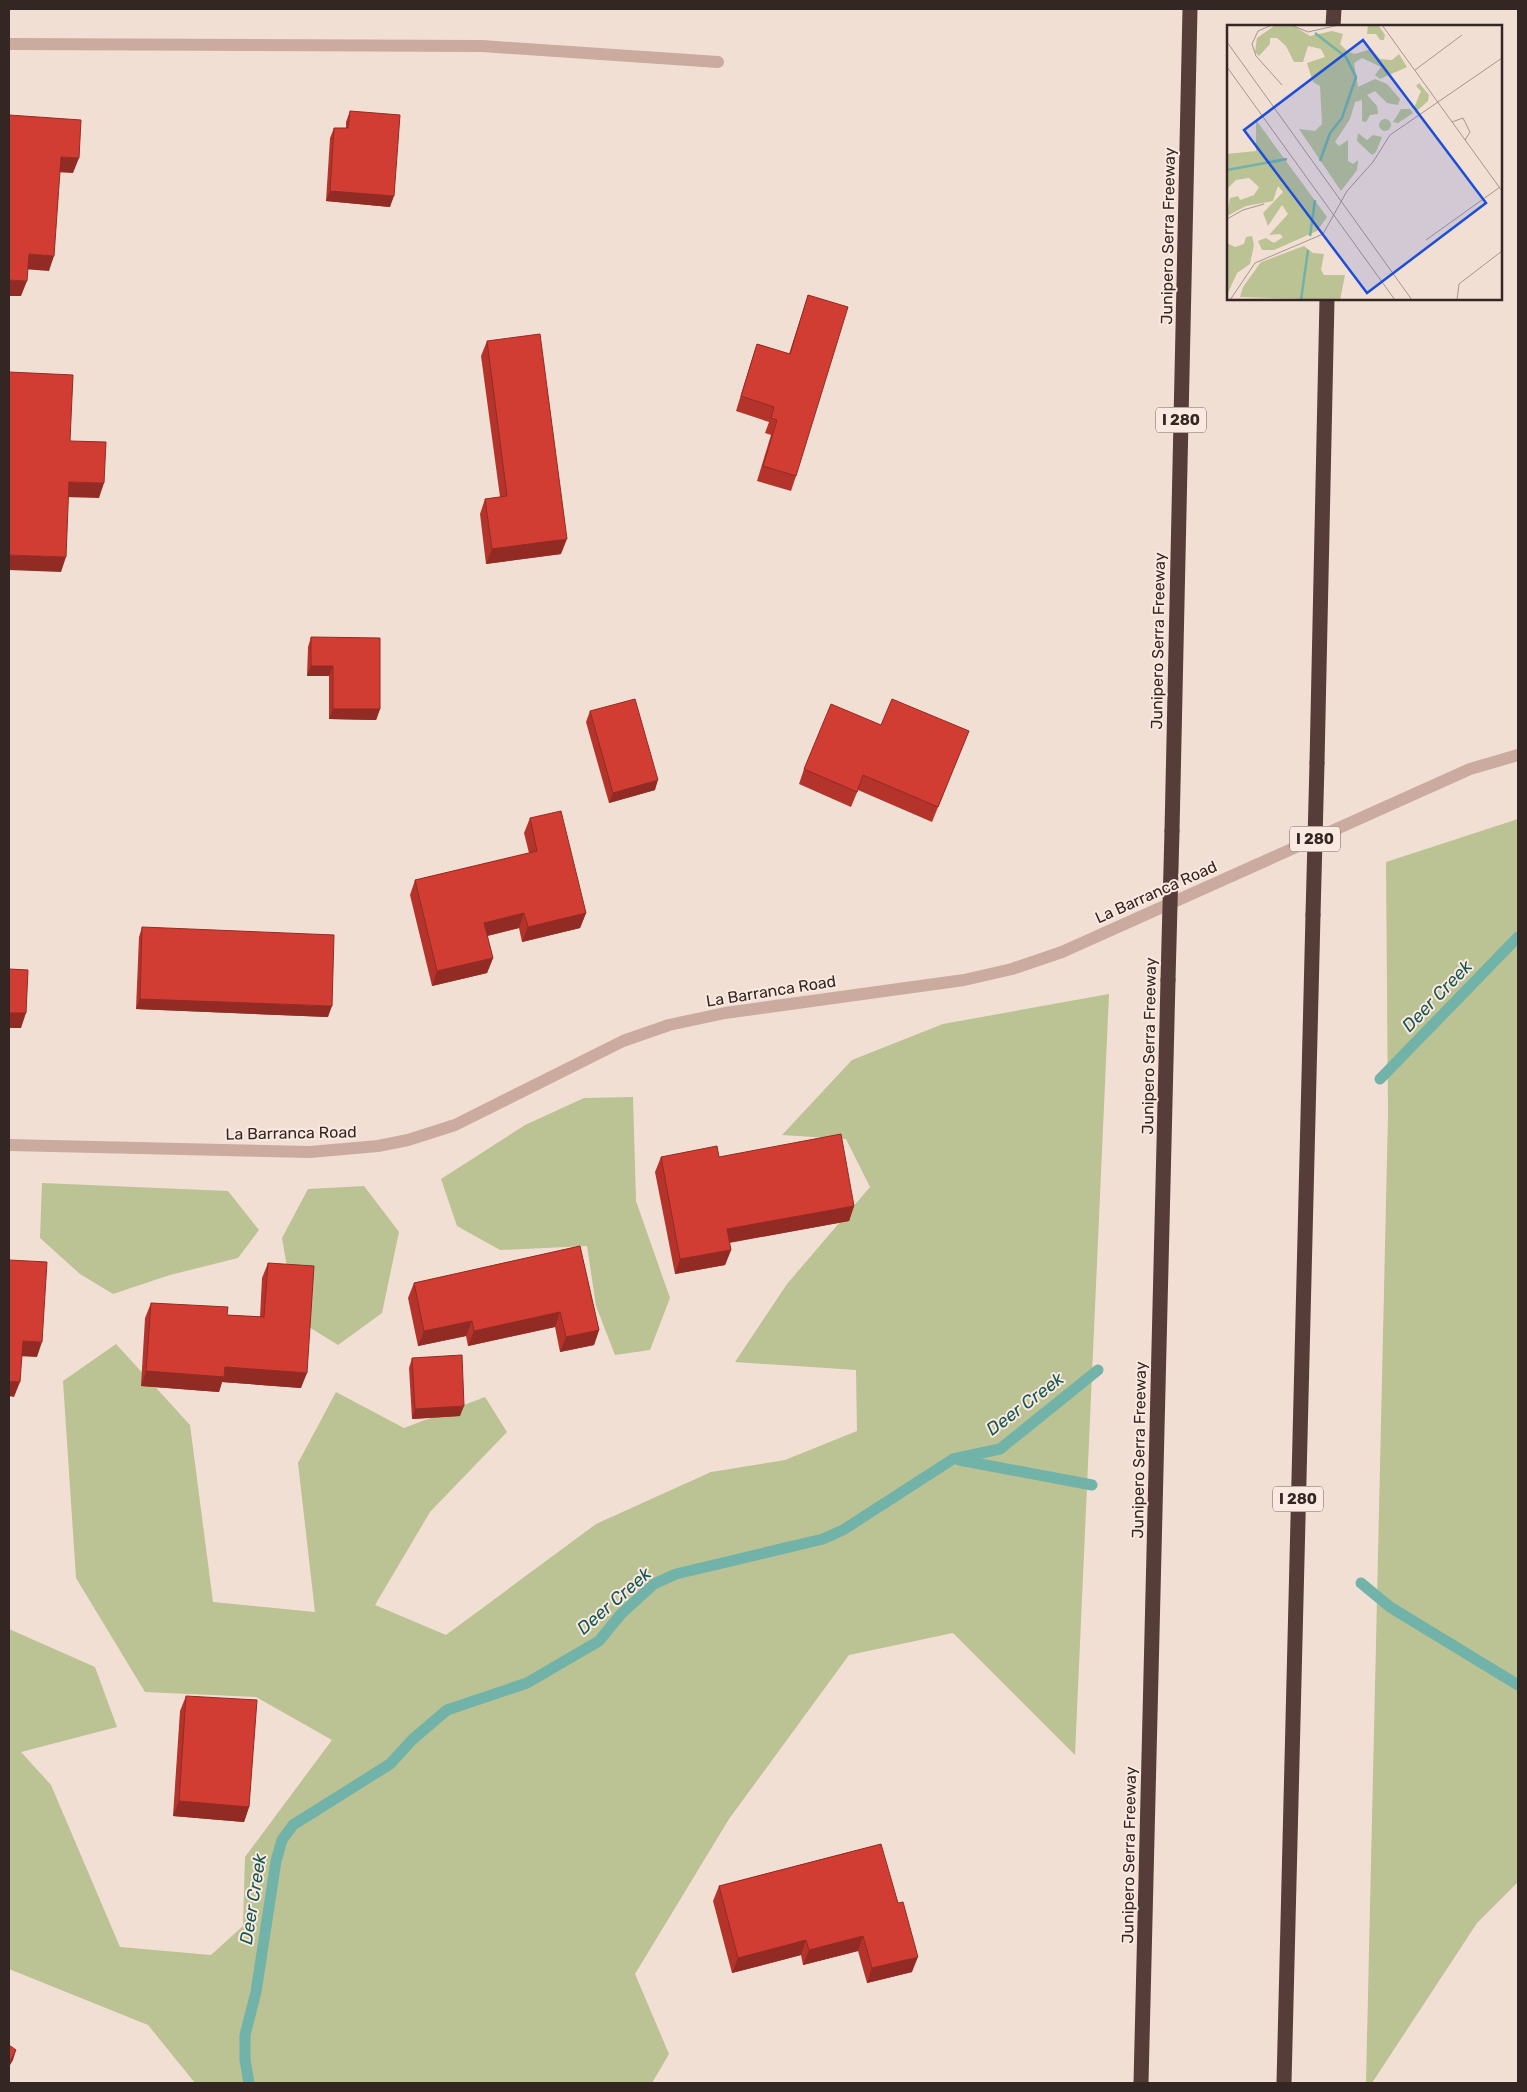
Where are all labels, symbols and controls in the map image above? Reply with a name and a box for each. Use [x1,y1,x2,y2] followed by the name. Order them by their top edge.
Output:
[1227,25,1502,300] inset map
[1157,147,1179,325] street label: Junipero Serra Freeway
[1156,408,1206,432] road number: I 280
[1147,552,1169,730] street label: Junipero Serra Freeway
[1290,826,1340,852] road number: I 280
[1092,857,1220,927] street label: La Barranca Road
[1397,955,1477,1037] water label: Deer Creek
[1138,957,1160,1135] street label: Junipero Serra Freeway
[705,971,837,1011] street label: La Barranca Road
[225,1122,357,1144] street label: La Barranca Road
[1128,1361,1150,1539] street label: Junipero Serra Freeway
[982,1367,1069,1440] water label: Deer Creek
[1273,1486,1323,1512] road number: I 280
[572,1562,656,1639] water label: Deer Creek
[1118,1766,1140,1944] street label: Junipero Serra Freeway
[235,1851,271,1946] water label: Deer Creek

